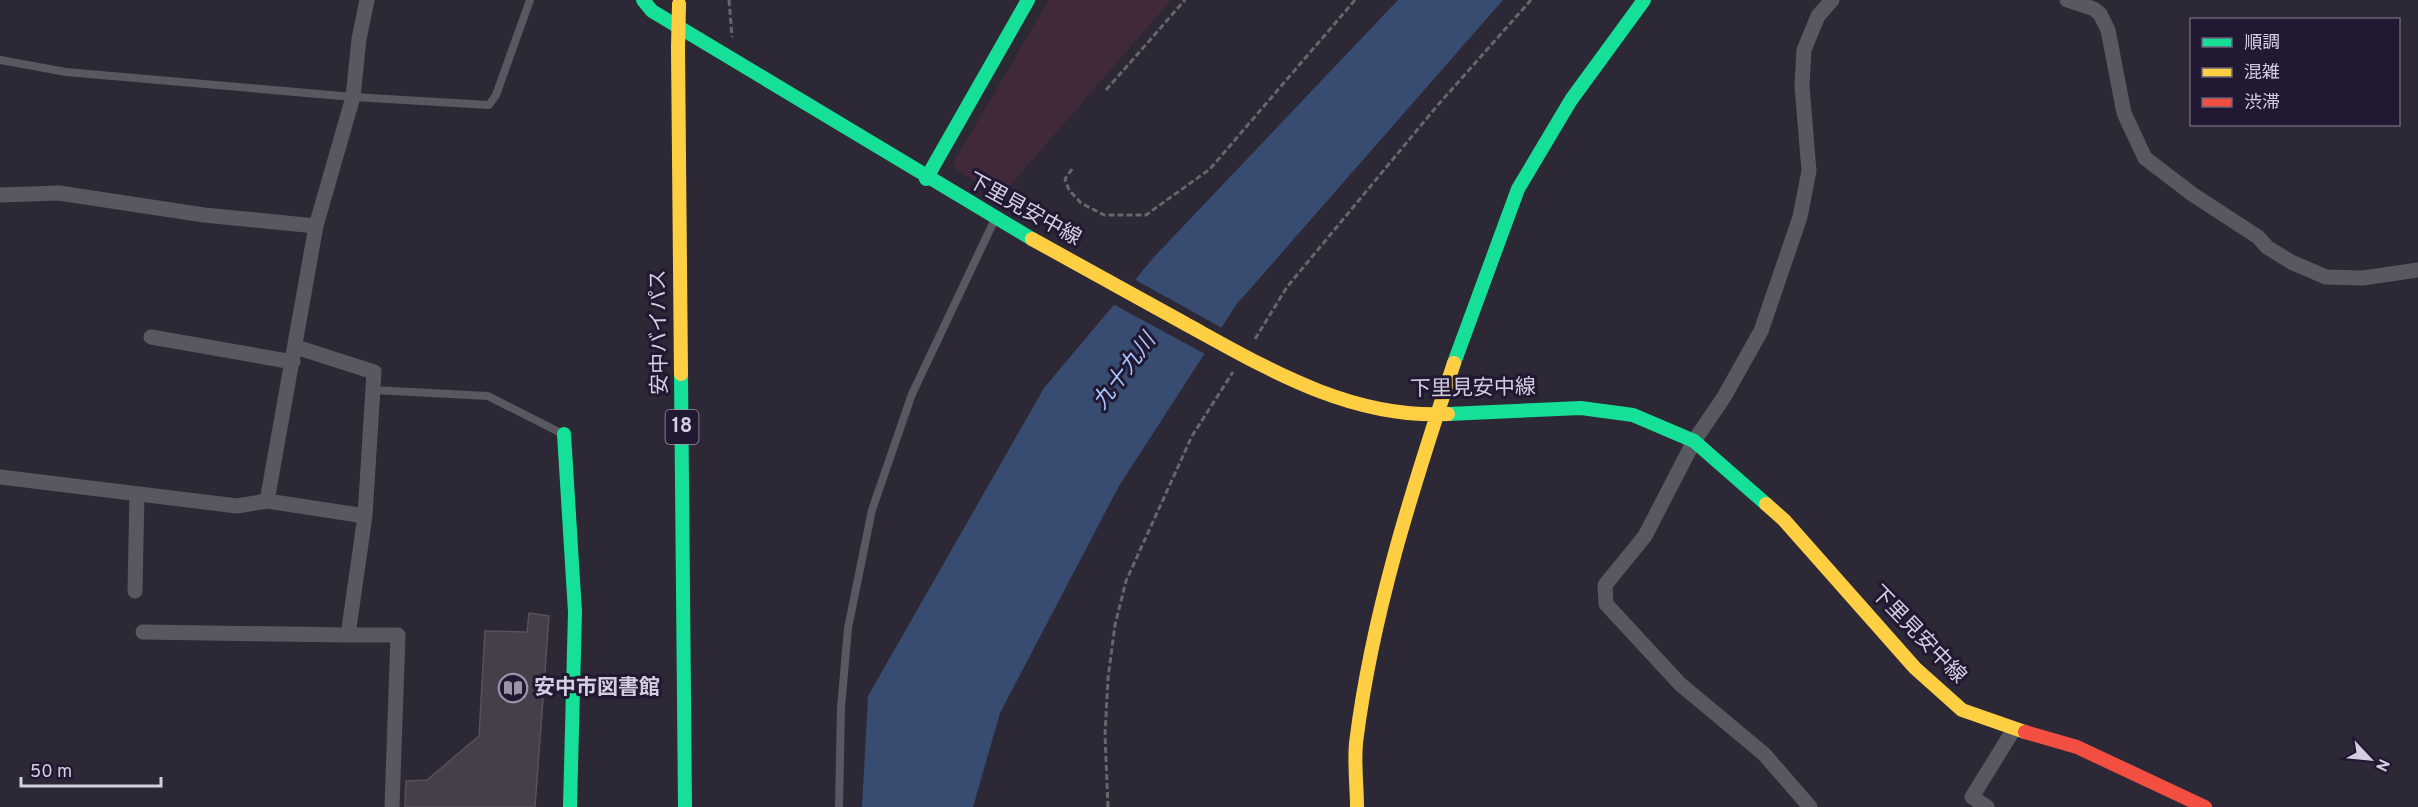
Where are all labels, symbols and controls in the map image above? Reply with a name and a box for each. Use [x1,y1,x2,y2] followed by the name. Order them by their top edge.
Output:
[2190,18,2400,126] legend
[2244,32,2280,55] text: 順調
[2244,62,2280,85] text: 混雑
[2244,92,2280,115] text: 渋滞
[962,168,1086,252] street label: 下里見安中線
[645,269,675,395] street label: 安中バイパス
[1088,327,1163,415] water label: 九十九川
[1410,374,1536,404] street label: 下里見安中線
[666,410,698,444] road number: 18
[1865,580,1971,690] street label: 下里見安中線
[497,672,529,704] library icon: 安中市図書館
[534,675,660,702] place label: 安中市図書館
[2340,729,2400,789] north arrow
[21,750,160,788] scale bar
[2370,755,2393,774] text: N
[30,761,72,784] text: 50 m

